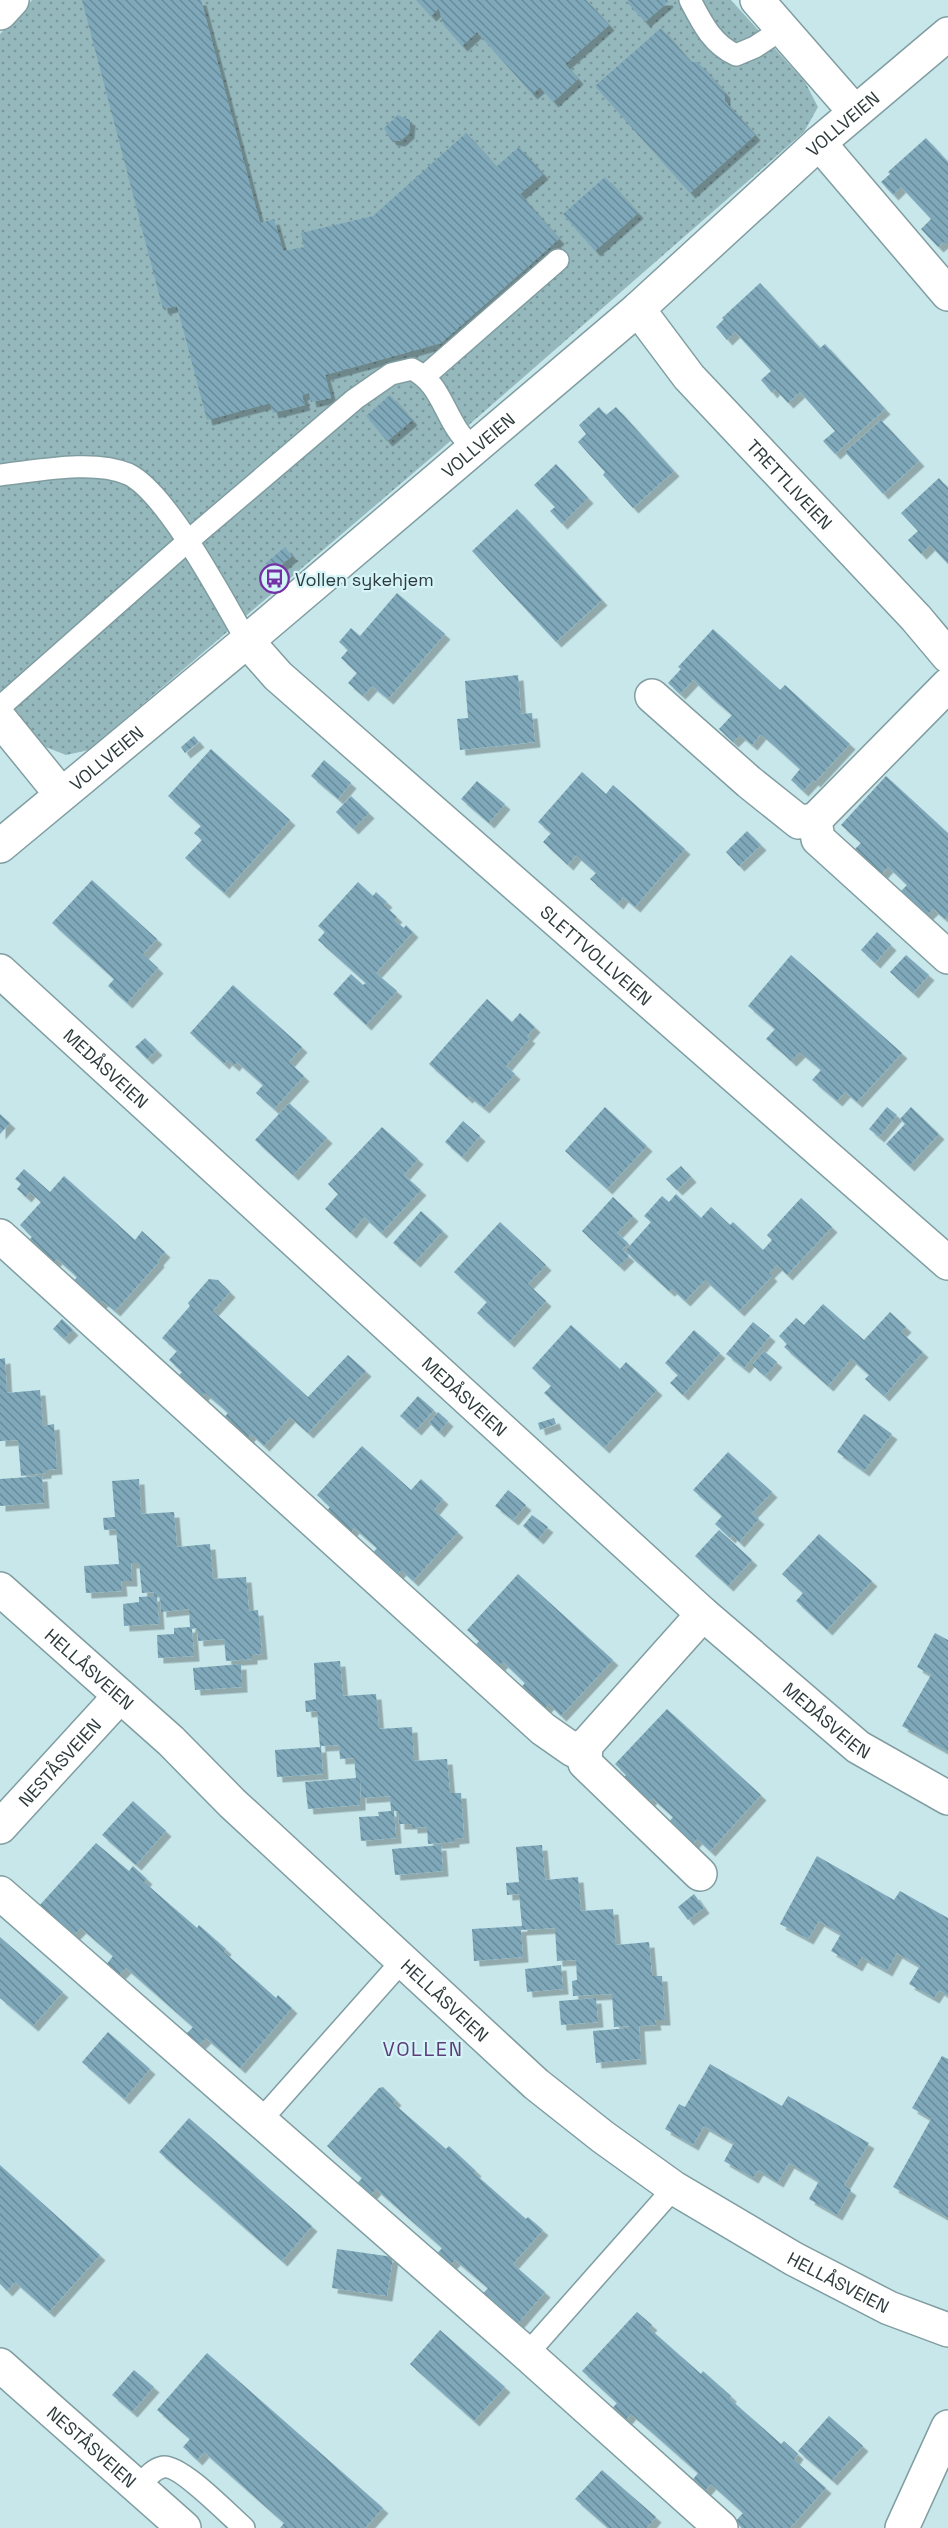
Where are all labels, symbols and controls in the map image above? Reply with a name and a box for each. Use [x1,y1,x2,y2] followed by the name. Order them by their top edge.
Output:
[801,86,884,161] street label: VOLLVEIEN
[437,407,519,482] street label: VOLLVEIEN
[742,434,838,534] street label: TRETTLIVEIEN
[258,563,290,595] bus stop icon: Vollen sykehjem
[295,568,434,591] place label: Vollen sykehjem
[65,721,148,795] street label: VOLLVEIEN
[536,900,657,1010] street label: SLETTVOLLVEIEN
[59,1023,154,1113] street label: MEDÅSVEIEN
[417,1351,512,1441] street label: MEDÅSVEIEN
[40,1623,139,1714] street label: HELLÅSVEIEN
[779,1677,875,1763] street label: MEDÅSVEIEN
[13,1713,106,1811] street label: NESTÅSVEIEN
[396,1954,494,2046] street label: HELLÅSVEIEN
[383,2036,463,2062] district label: VOLLEN
[784,2246,893,2318] street label: HELLÅSVEIEN
[43,2401,142,2492] street label: NESTÅSVEIEN

